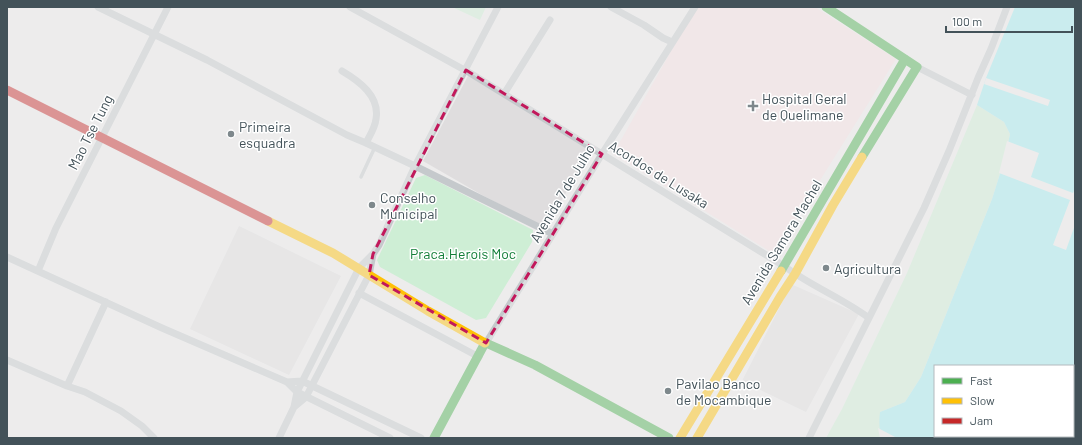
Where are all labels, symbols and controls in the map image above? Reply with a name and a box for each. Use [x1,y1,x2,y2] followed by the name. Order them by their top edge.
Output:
[946,8,1072,34] scale bar
[952,14,982,28] text: 100 m
[762,90,847,123] place label: Hospital Geral de Quelimane
[64,92,116,172] street label: Mao Tse Tung
[747,100,759,112] marker: Hospital Geral de Quelimane
[239,118,295,151] place label: Primeira esquadra
[226,129,236,139] marker: Primeira esquadra
[606,137,712,211] street label: Acordos de Lusaka
[526,141,598,245] street label: Avenida 7 de Julho
[737,176,825,308] street label: Avenida Samora Machel
[380,189,438,222] place label: Conselho Municipal
[367,200,377,210] marker: Conselho Municipal
[410,245,516,262] park label: Praca.Herois Moc
[834,260,901,277] place label: Agricultura
[821,263,831,273] marker: Agricultura
[934,365,1074,437] legend
[970,373,993,387] text: Fast
[676,375,771,408] place label: Pavilao Banco de Mocambique
[663,386,673,396] marker: Pavilao Banco de Mocambique
[970,393,995,407] text: Slow
[970,413,993,427] text: Jam

